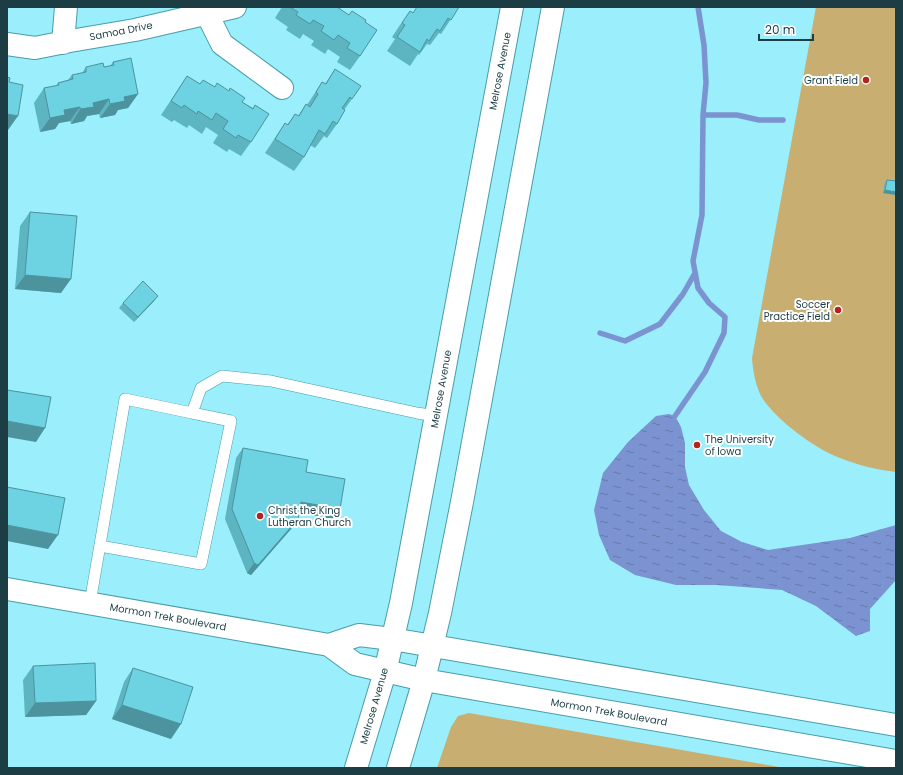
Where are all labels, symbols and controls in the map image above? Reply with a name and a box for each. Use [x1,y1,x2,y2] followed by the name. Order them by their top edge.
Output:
[759,16,813,42] scale bar
[88,18,154,44] street label: Samoa Drive
[765,21,795,38] text: 20 m
[485,31,515,111] street label: Melrose Avenue
[804,73,858,88] place label: Grant Field
[861,75,871,85] marker: Grant Field
[764,297,830,324] place label: Soccer Practice Field
[833,305,843,315] marker: Soccer Practice Field
[427,349,455,429] street label: Melrose Avenue
[705,432,774,459] place label: The University of Iowa
[692,440,702,450] marker: The University of Iowa
[268,503,351,530] place label: Christ the King Lutheran Church
[255,511,265,521] marker: Christ the King Lutheran Church
[109,599,227,635] street label: Mormon Trek Boulevard
[356,666,392,746] street label: Melrose Avenue
[550,694,668,730] street label: Mormon Trek Boulevard

